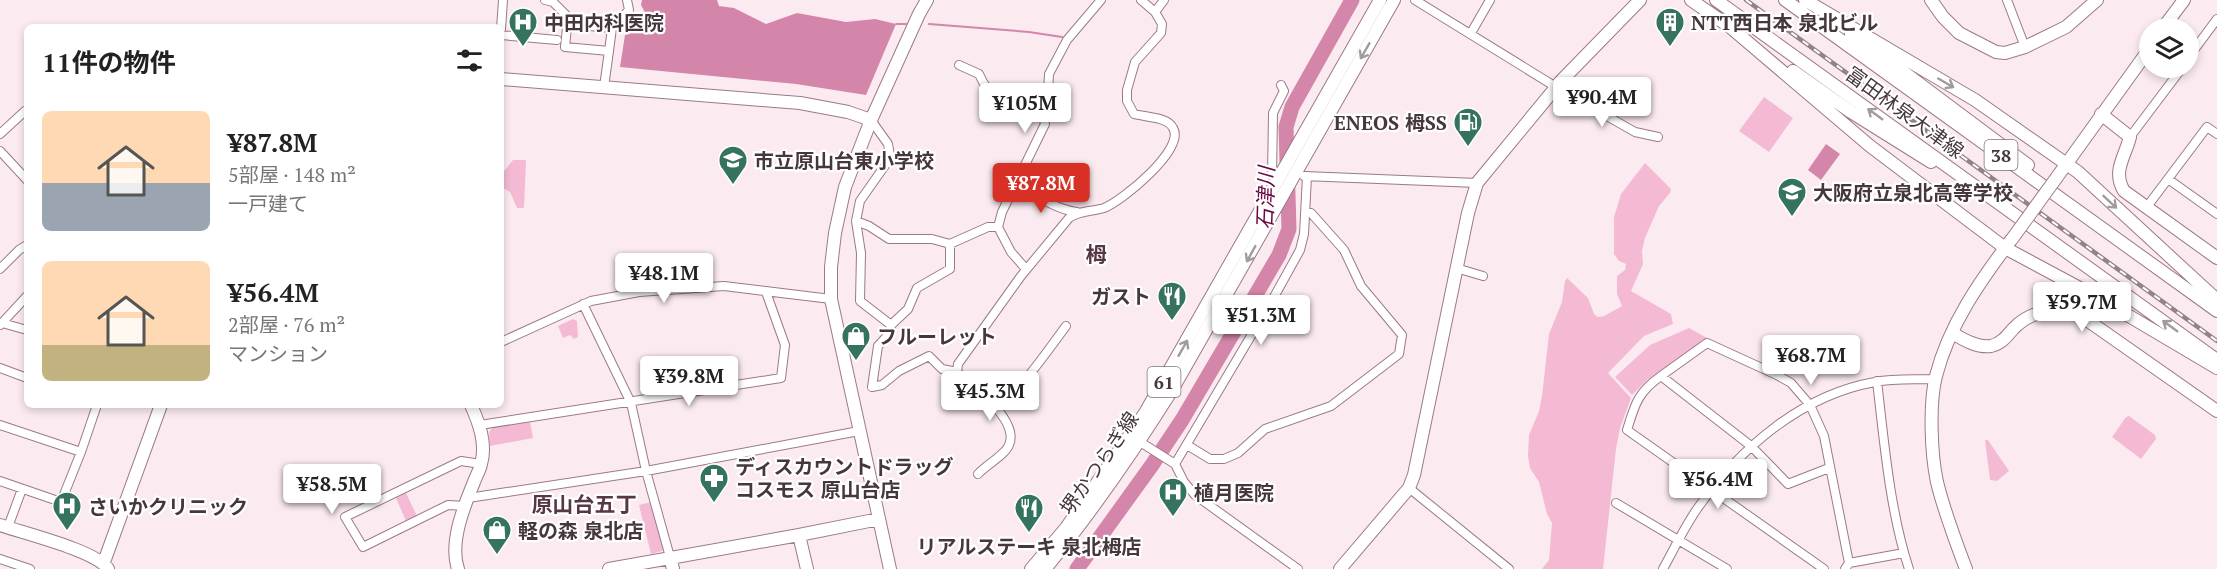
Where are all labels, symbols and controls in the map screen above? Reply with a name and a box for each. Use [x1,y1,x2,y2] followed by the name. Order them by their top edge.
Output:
[507,6,539,48] hospital icon: 中田内科医院
[1654,6,1686,48] building icon: NTT西日本 泉北ビル
[544,9,664,36] place label: 中田内科医院
[1691,9,1878,36] place label: NTT西日本 泉北ビル
[2139,18,2199,78] map controls
[2139,18,2199,78] button: layers
[1359,42,1371,59] one-way arrow
[453,44,486,77] icon: filters
[42,45,175,79] text: 11件の物件
[1840,60,1970,164] street label: 富田林泉大津線
[1553,77,1651,128] pin: ¥90.4M
[1937,78,1954,90] one-way arrow
[983,83,1067,134] pin: ¥105M
[1567,83,1637,110] text: ¥90.4M
[993,89,1057,116] text: ¥105M
[1452,106,1484,148] fuel station icon: ENEOS 栂SS
[1867,108,1883,120] one-way arrow
[1334,109,1447,136] place label: ENEOS 栂SS
[228,125,317,159] text: ¥87.8M
[90,135,162,207] icon: home
[1984,140,2018,170] road number: 38
[717,144,749,186] school or university icon: 市立原山台東小学校
[754,147,934,174] place label: 市立原山台東小学校
[228,161,356,188] text: 5部屋 · 148 m²
[992,163,1090,214] pin: ¥87.8M
[1250,164,1280,230] water label: 石津川
[1007,169,1075,196] text: ¥87.8M
[1776,176,1808,218] school or university icon: 大阪府立泉北高等学校
[1813,179,2013,206] place label: 大阪府立泉北高等学校
[228,190,308,217] text: 一戸建て
[2102,195,2117,209] one-way arrow
[1086,240,1107,268] district label: 栂
[1245,244,1256,262] one-way arrow
[615,253,713,304] pin: ¥48.1M
[629,259,699,286] text: ¥48.1M
[228,275,319,309] text: ¥56.4M
[1156,280,1188,322] restaurant icon: ガスト
[2033,282,2131,333] pin: ¥59.7M
[1091,283,1151,310] place label: ガスト
[90,285,162,357] icon: home
[2047,288,2117,315] text: ¥59.7M
[1212,295,1310,346] pin: ¥51.3M
[1226,301,1296,328] text: ¥51.3M
[228,311,345,338] text: 2部屋 · 76 m²
[840,320,872,362] shop icon: フルーレット
[2162,320,2178,332] one-way arrow
[877,323,997,350] place label: フルーレット
[1762,335,1860,386] pin: ¥68.7M
[228,340,328,367] text: マンション
[1178,340,1190,357] one-way arrow
[1776,341,1846,368] text: ¥68.7M
[640,356,738,407] pin: ¥39.8M
[654,362,724,389] text: ¥39.8M
[1148,367,1180,397] road number: 61
[941,371,1039,422] pin: ¥45.3M
[955,377,1025,404] text: ¥45.3M
[1054,406,1144,520] street label: 堺かつらぎ線
[735,453,954,503] place label: ディスカウントドラッグ コスモス 原山台店
[1669,459,1767,510] pin: ¥56.4M
[698,462,730,504] pharmacy icon: ディスカウントドラッグ コスモス 原山台店
[283,464,381,515] pin: ¥58.5M
[1683,465,1753,492] text: ¥56.4M
[297,470,367,497] text: ¥58.5M
[1157,476,1189,518] hospital icon: 植月医院
[1194,479,1274,506] place label: 植月医院
[51,490,83,532] hospital icon: さいかクリニック
[532,490,637,518] district label: 原山台五丁
[1013,492,1045,534] restaurant icon: リアルステーキ 泉北栂店
[88,493,248,520] place label: さいかクリニック
[481,514,513,556] shop icon: 軽の森 泉北店
[518,517,643,544] place label: 軽の森 泉北店
[916,533,1142,560] place label: リアルステーキ 泉北栂店

